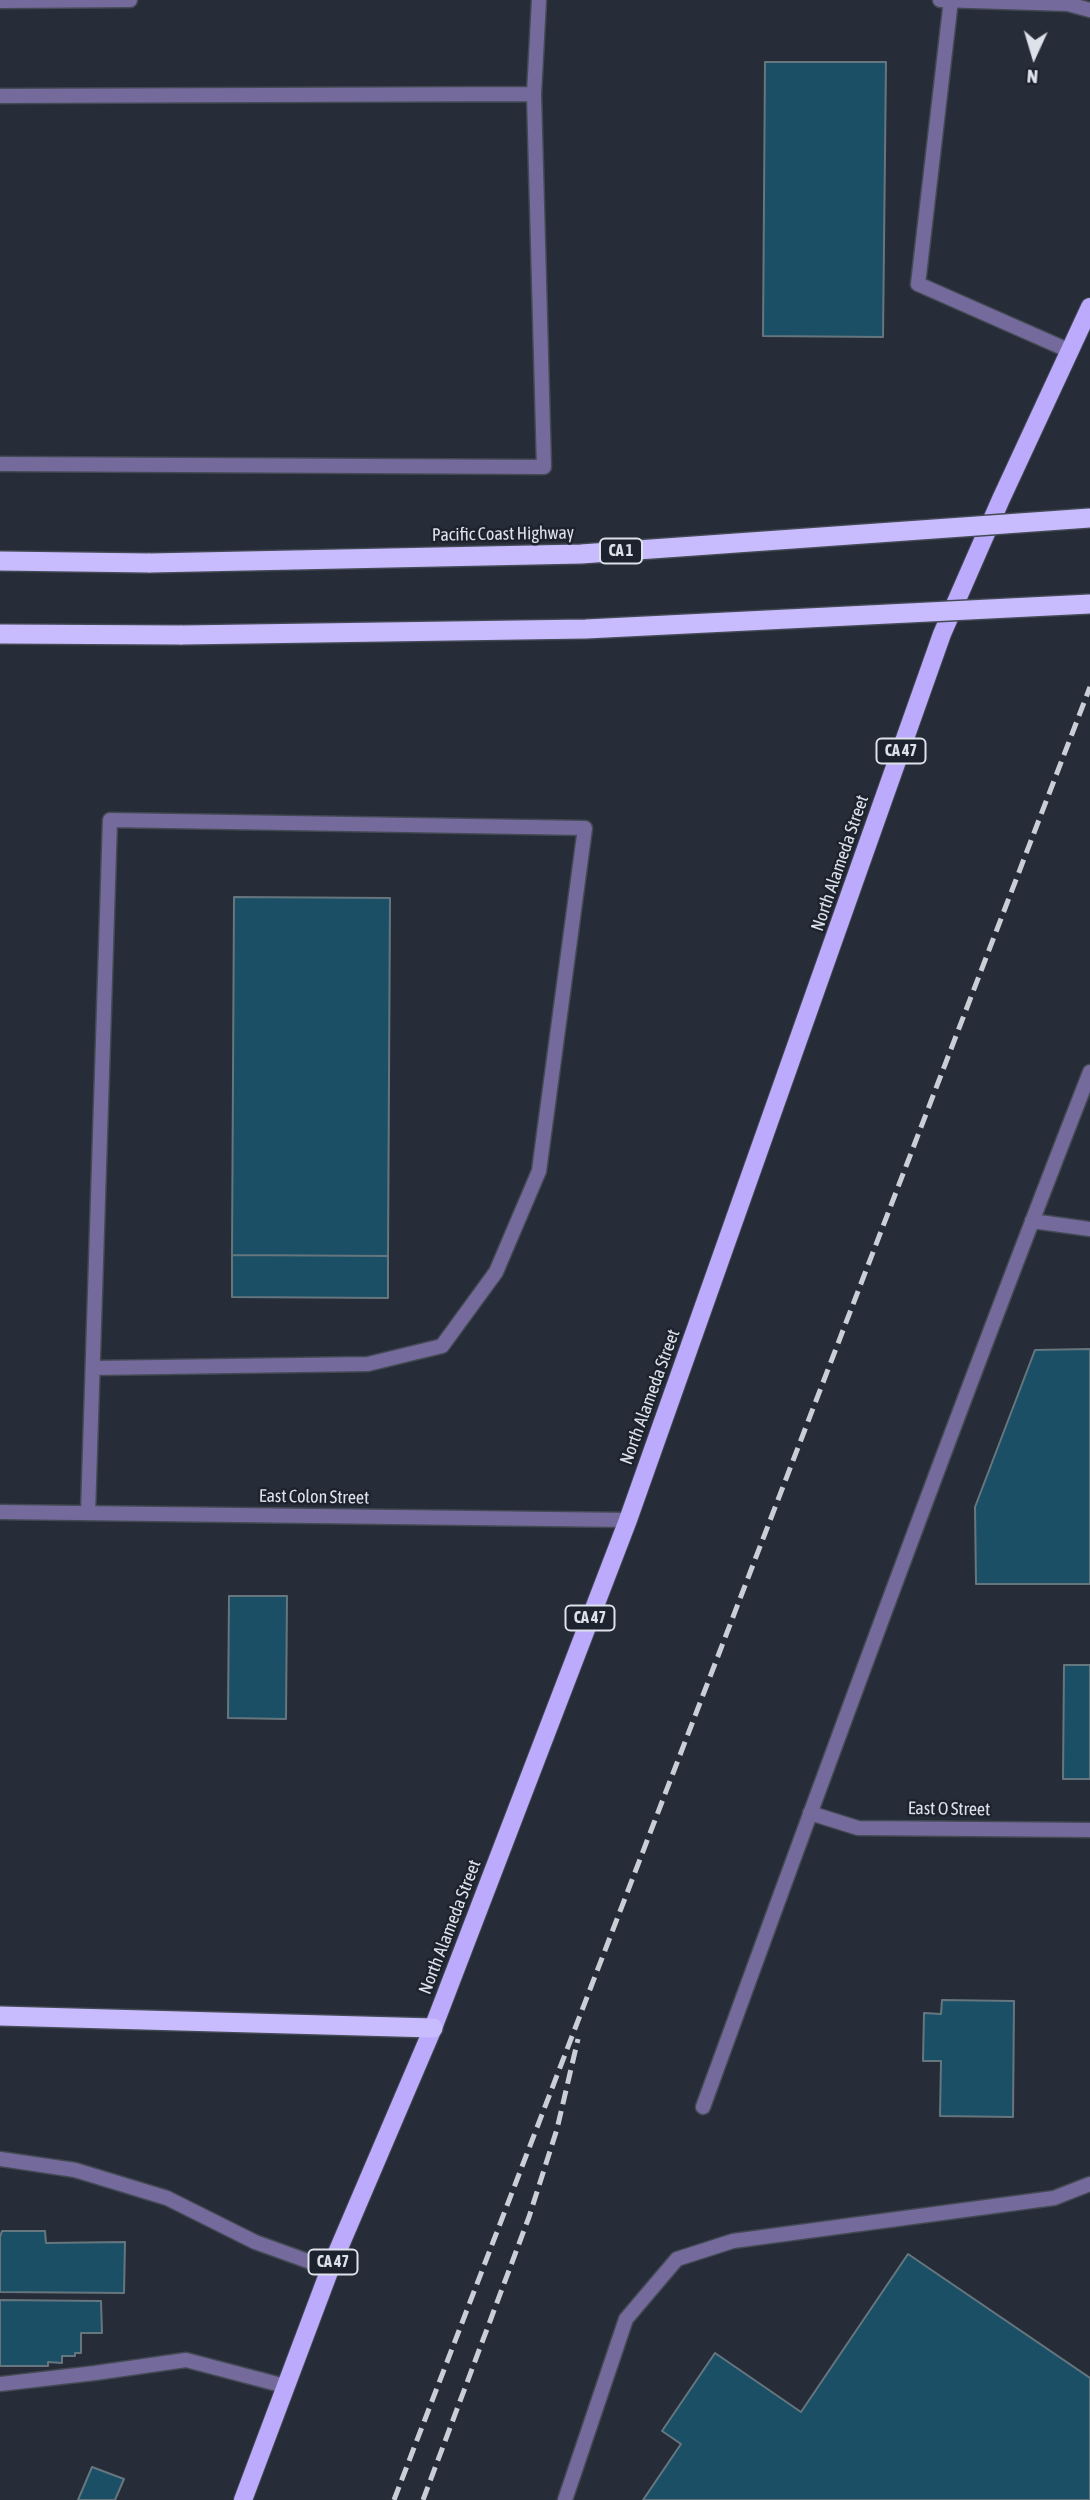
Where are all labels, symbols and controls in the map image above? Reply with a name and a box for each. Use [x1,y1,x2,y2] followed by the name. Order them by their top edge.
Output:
[999,21,1069,91] north arrow
[1026,66,1039,88] text: N
[432,522,574,546] street label: Pacific Coast Highway
[600,538,642,564] road number: CA 1
[876,738,926,764] road number: CA 47
[807,792,873,934] street label: North Alameda Street
[615,1326,685,1468] street label: North Alameda Street
[259,1485,369,1509] street label: East Colon Street
[566,1606,614,1630] road number: CA 47
[908,1797,990,1821] street label: East O Street
[414,1857,486,1997] street label: North Alameda Street
[308,2250,358,2274] road number: CA 47

